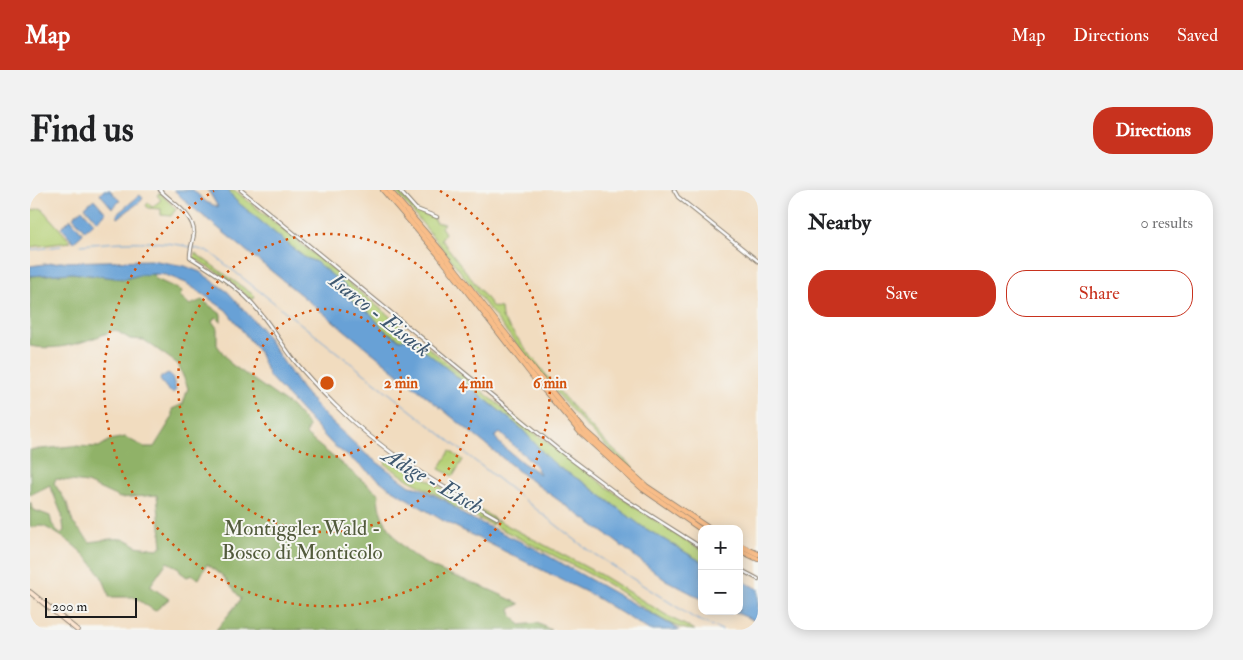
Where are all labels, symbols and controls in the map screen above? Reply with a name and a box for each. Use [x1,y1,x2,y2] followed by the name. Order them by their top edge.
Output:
[25,20,70,51] text: Map
[1012,24,1045,47] text: Map
[1073,24,1149,47] text: Directions
[1177,24,1218,47] text: Saved
[1093,107,1213,154] button: Directions
[30,108,134,152] text: Find us
[808,209,871,236] text: Nearby
[1140,213,1193,233] text: 0 results
[323,266,436,363] water label: Isarco - Eisack
[808,270,996,317] button: Save
[1006,270,1193,317] button: Share
[318,374,336,392] centre of rings
[384,374,418,393] text: 2 min
[458,374,494,393] text: 4 min
[533,374,567,393] text: 6 min
[376,440,489,521] water label: Adige - Etsch
[221,515,383,566] park label: Montiggler Wald - Bosco di Monticolo
[698,525,743,615] map controls
[698,525,743,570] button: +
[698,570,743,615] button: −
[45,595,138,618] scale bar
[52,598,87,615] text: 200 m

